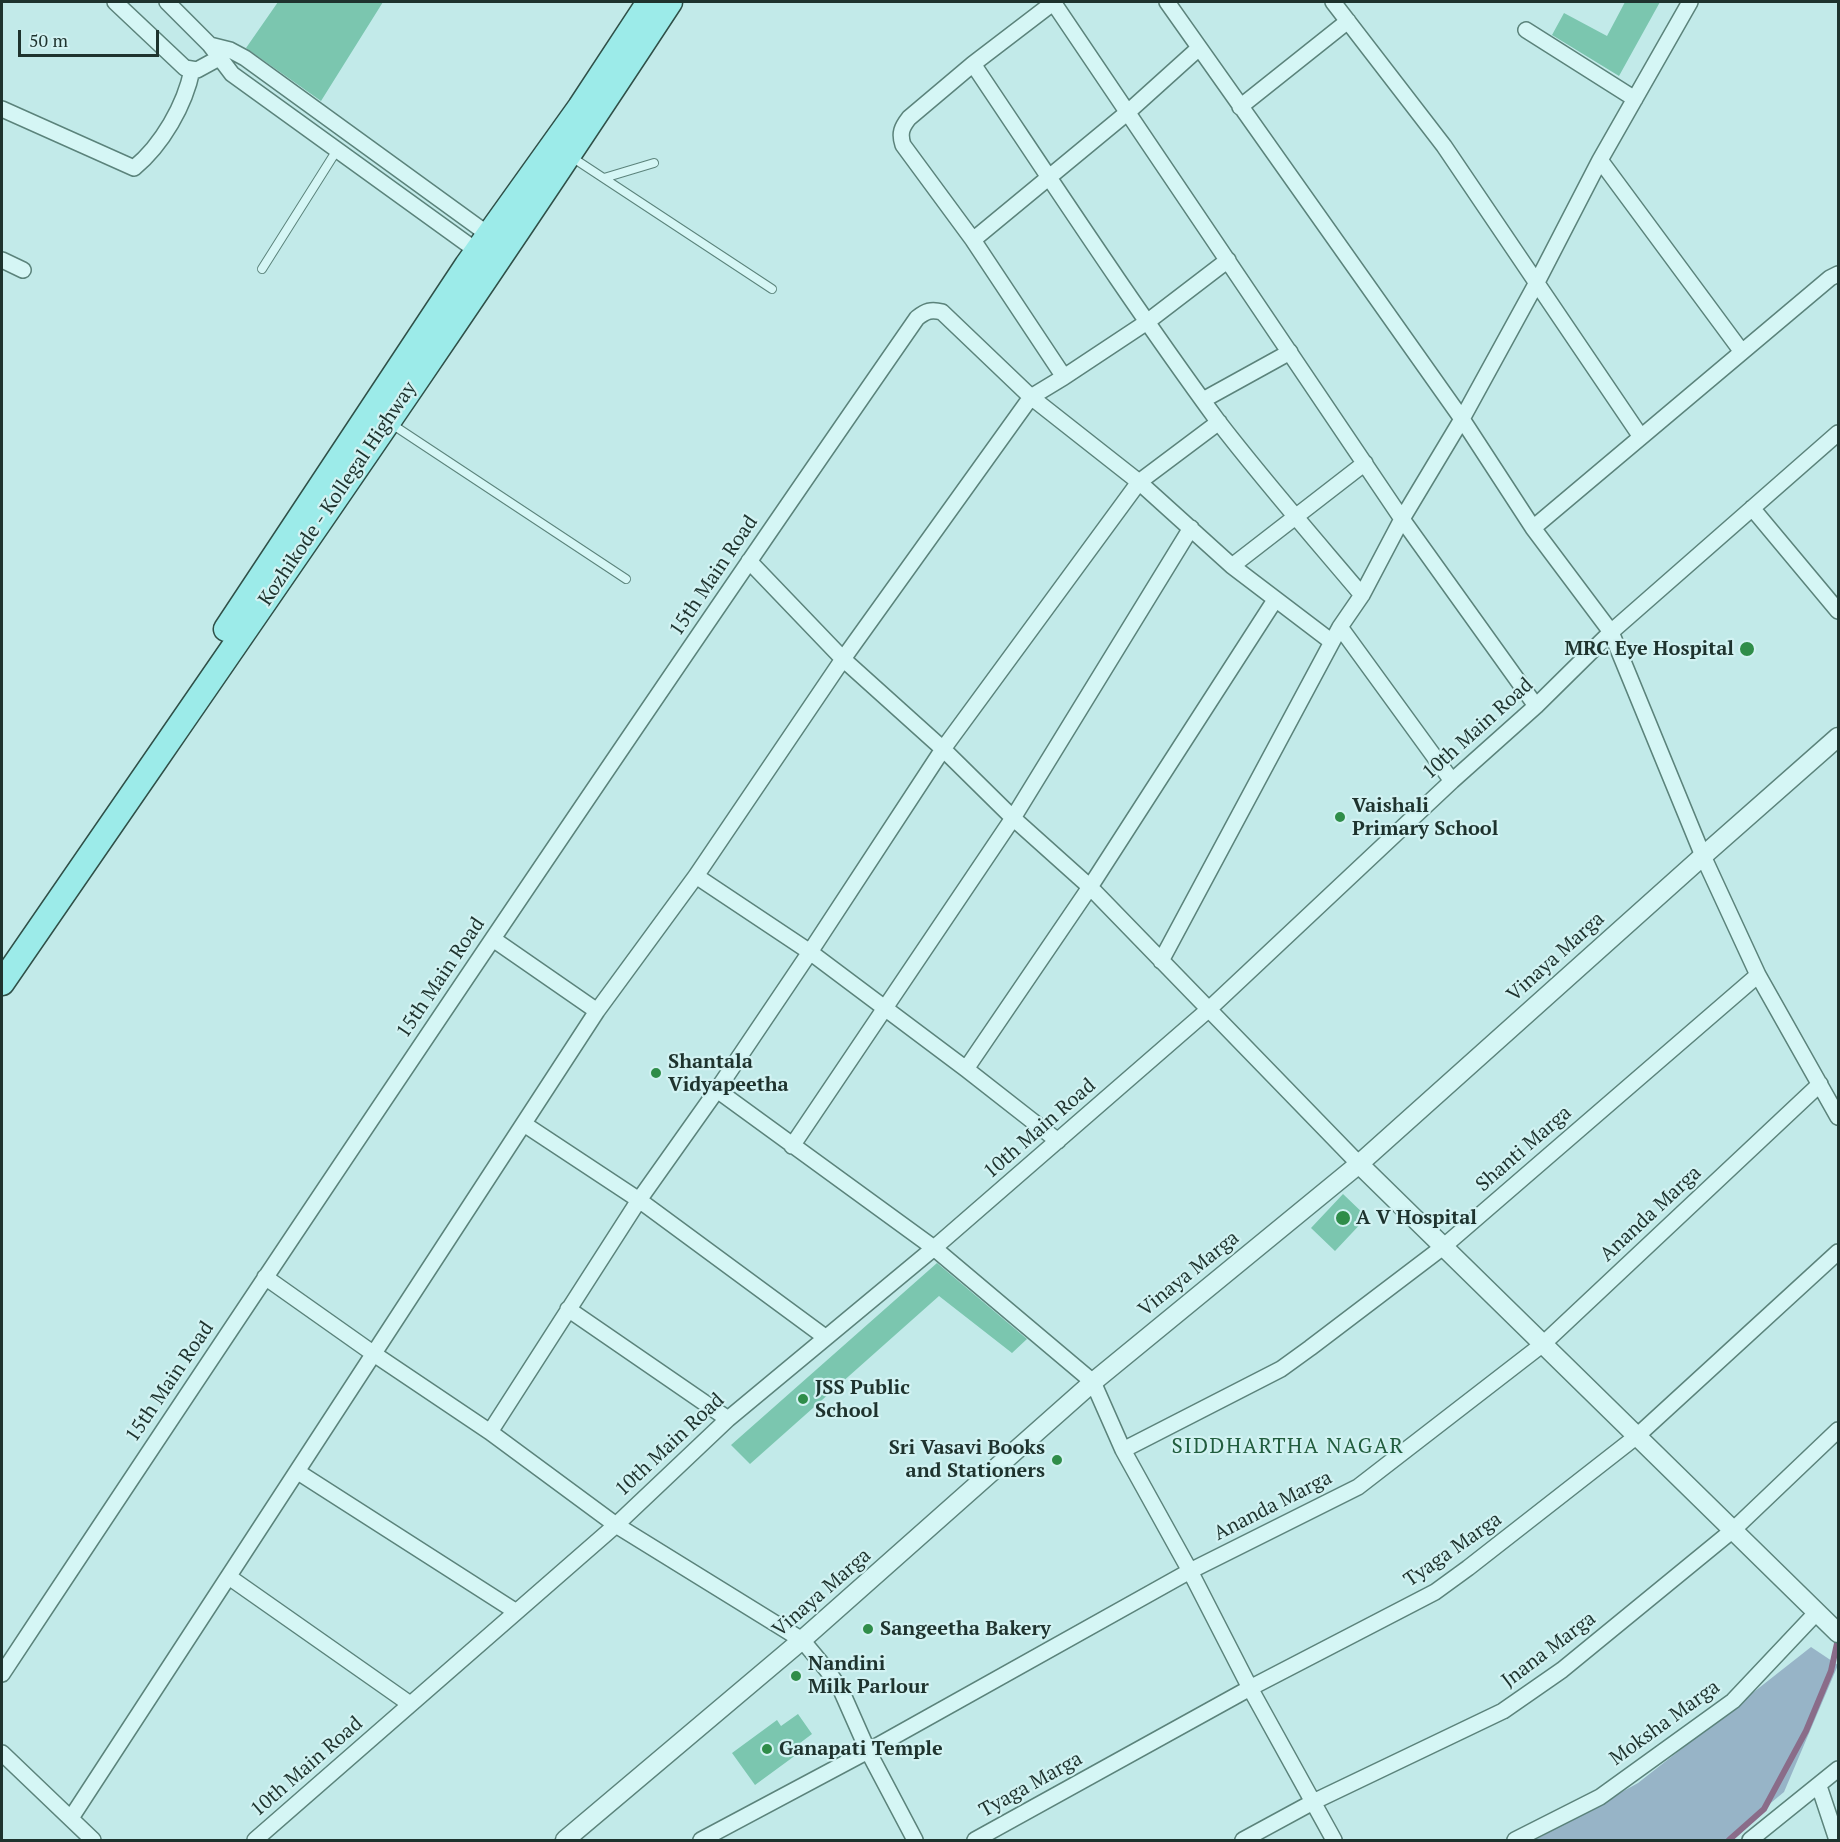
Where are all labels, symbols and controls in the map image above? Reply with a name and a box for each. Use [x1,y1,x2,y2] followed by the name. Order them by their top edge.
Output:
[21,18,162,56] scale bar
[29,28,68,52] text: 50 m
[254,377,422,611] street label: Kozhikode - Kollegal Highway
[665,511,763,641] street label: 15th Main Road
[1564,637,1734,661] place label: MRC Eye Hospital
[1738,640,1756,658] marker: MRC Eye Hospital
[1418,673,1538,785] street label: 10th Main Road
[1352,794,1498,841] place label: Vaishali Primary School
[1333,810,1347,824] marker: Vaishali Primary School
[1502,907,1610,1007] street label: Vinaya Marga
[392,913,490,1043] street label: 15th Main Road
[668,1050,789,1097] place label: Shantala Vidyapeetha
[649,1066,663,1080] marker: Shantala Vidyapeetha
[979,1074,1101,1184] street label: 10th Main Road
[1471,1101,1577,1197] street label: Shanti Marga
[1596,1161,1706,1267] street label: Ananda Marga
[1356,1206,1477,1230] place label: A V Hospital
[1334,1209,1352,1227] marker: A V Hospital
[1134,1226,1244,1322] street label: Vinaya Marga
[121,1317,219,1447] street label: 15th Main Road
[815,1376,910,1423] place label: JSS Public School
[611,1388,729,1502] street label: 10th Main Road
[796,1392,810,1406] marker: JSS Public School
[1172,1434,1404,1460] district label: SIDDHARTHA NAGAR
[889,1436,1045,1483] place label: Sri Vasavi Books and Stationers
[1050,1453,1064,1467] marker: Sri Vasavi Books and Stationers
[1210,1466,1336,1546] street label: Ananda Marga
[1400,1508,1506,1592] street label: Tyaga Marga
[768,1544,876,1642] street label: Vinaya Marga
[1497,1607,1601,1693] street label: Jnana Marga
[880,1617,1051,1641] place label: Sangeetha Bakery
[861,1622,875,1636] marker: Sangeetha Bakery
[808,1652,929,1699] place label: Nandini Milk Parlour
[789,1669,803,1683] marker: Nandini Milk Parlour
[1605,1675,1725,1771] street label: Moksha Marga
[246,1712,368,1822] street label: 10th Main Road
[779,1737,943,1761] place label: Ganapati Temple
[760,1742,774,1756] marker: Ganapati Temple
[975,1747,1087,1823] street label: Tyaga Marga

